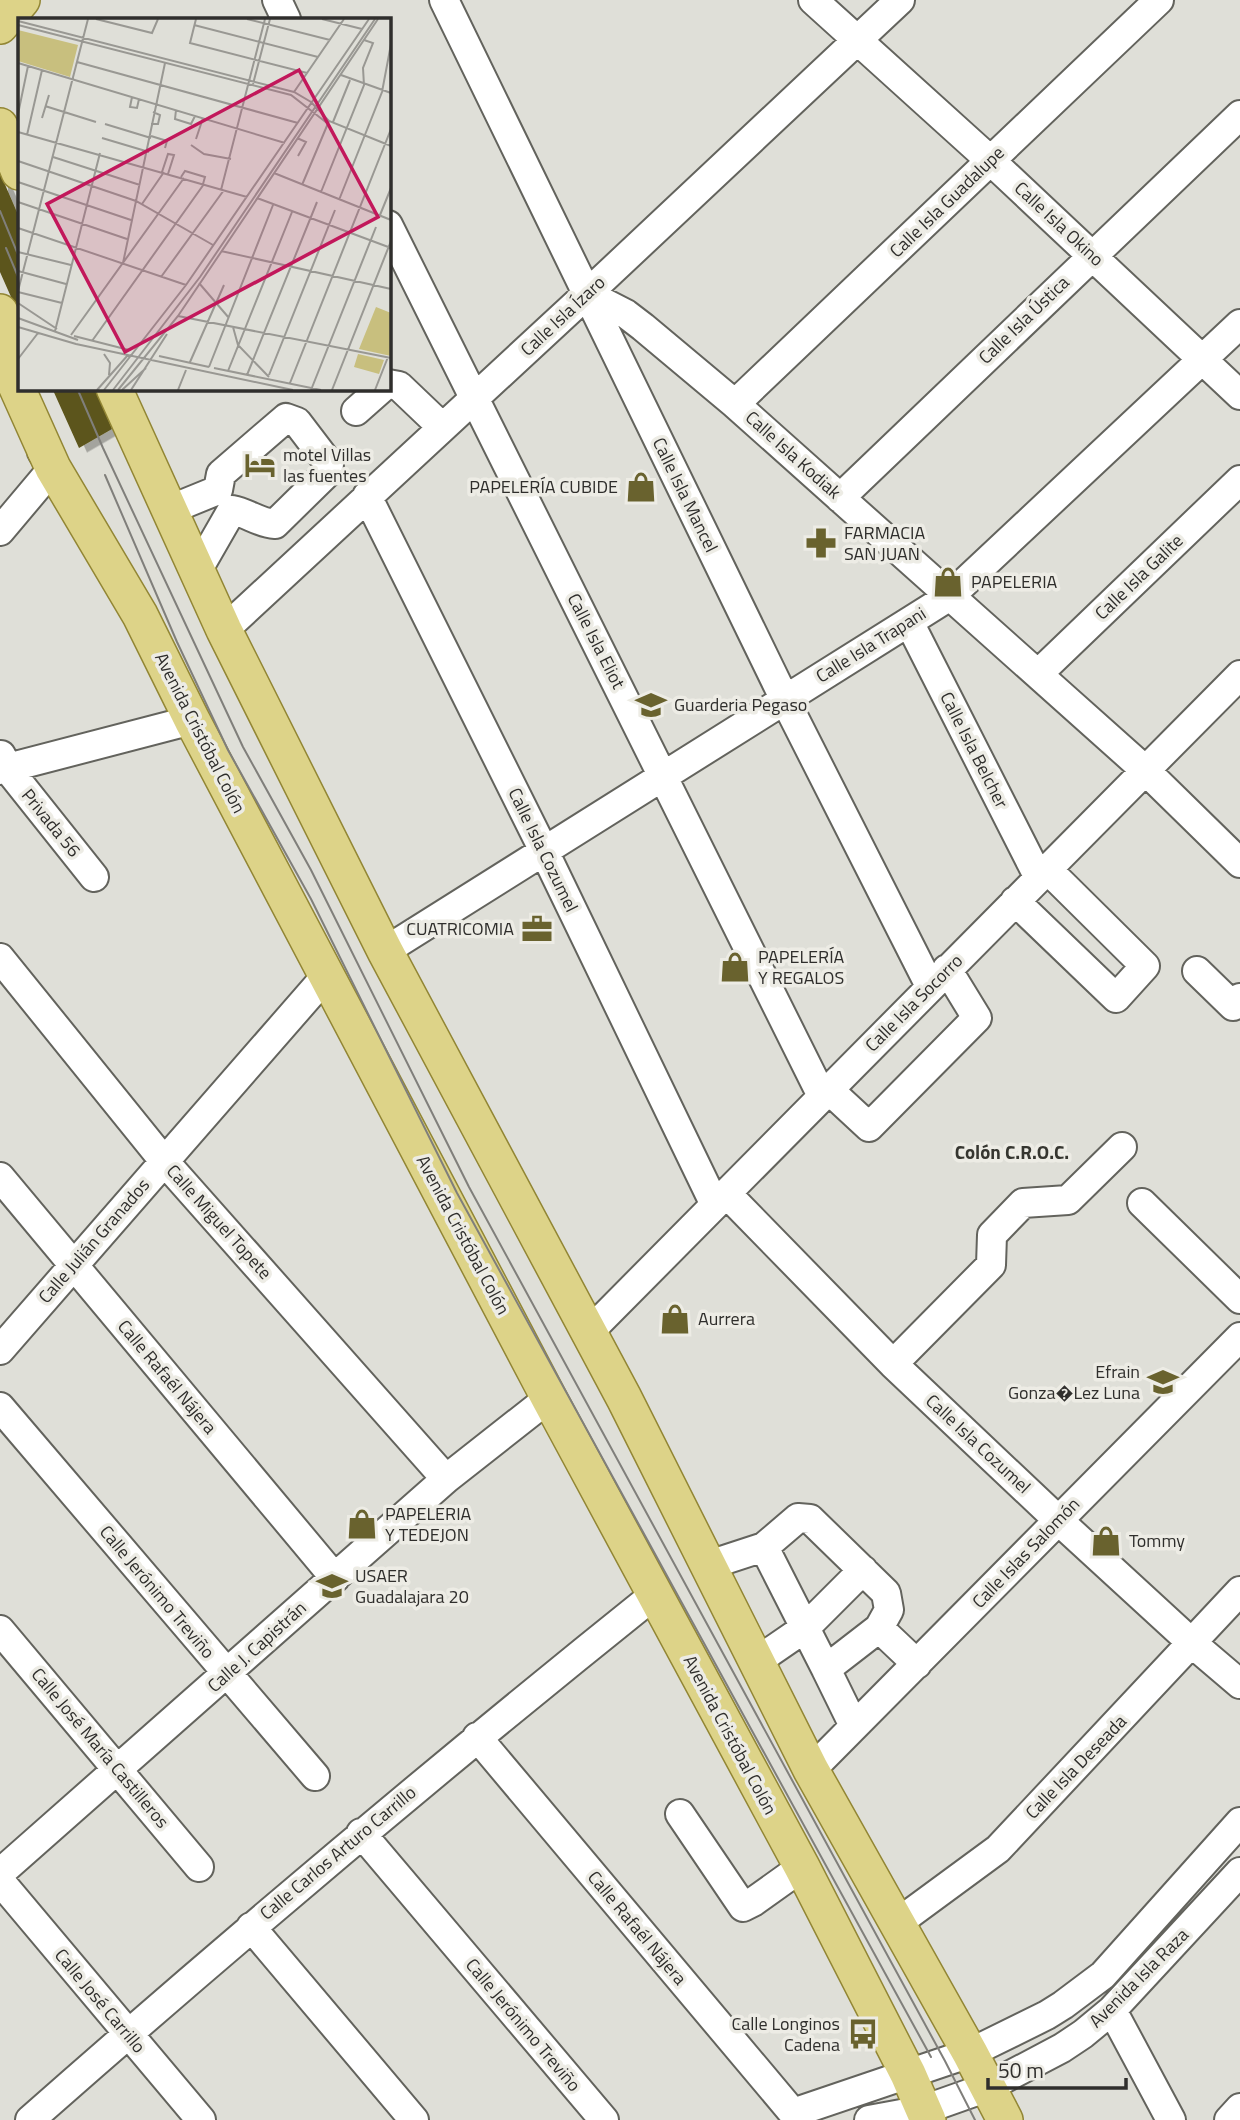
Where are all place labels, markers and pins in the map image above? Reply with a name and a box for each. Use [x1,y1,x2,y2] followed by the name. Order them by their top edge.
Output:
[283,441,371,489] place label: motel Villas las fuentes
[243,448,277,482] hotel icon: motel Villas las fuentes
[624,470,658,504] shop icon: PAPELERÍA CUBIDE
[469,473,618,500] place label: PAPELERÍA CUBIDE
[844,519,926,567] place label: FARMACIA SAN JUAN
[804,526,838,560] pharmacy icon: FARMACIA SAN JUAN
[931,565,965,599] shop icon: PAPELERIA
[971,568,1058,595] place label: PAPELERIA
[634,688,668,722] school or university icon: Guarderia Pegaso
[674,691,807,718] place label: Guarderia Pegaso
[520,912,554,946] office icon: CUATRICOMIA
[406,915,514,942] place label: CUATRICOMIA
[758,943,845,991] place label: PAPELERÍA Y REGALOS
[718,950,752,984] shop icon: PAPELERÍA Y REGALOS
[658,1302,692,1336] shop icon: Aurrera
[698,1305,755,1332] place label: Aurrera
[1008,1358,1140,1406] place label: Efrain Gonza�Lez Luna
[1146,1365,1180,1399] school or university icon: Efrain Gonza�Lez Luna
[385,1500,472,1548] place label: PAPELERIA Y TEDEJON
[345,1507,379,1541] shop icon: PAPELERIA Y TEDEJON
[1089,1524,1123,1558] shop icon: Tommy
[1129,1527,1185,1554] place label: Tommy
[355,1562,469,1610] place label: USAER Guadalajara 20
[315,1569,349,1603] school or university icon: USAER Guadalajara 20
[731,2010,840,2058] place label: Calle Longinos Cadena
[846,2017,880,2051] bus stop icon: Calle Longinos Cadena

